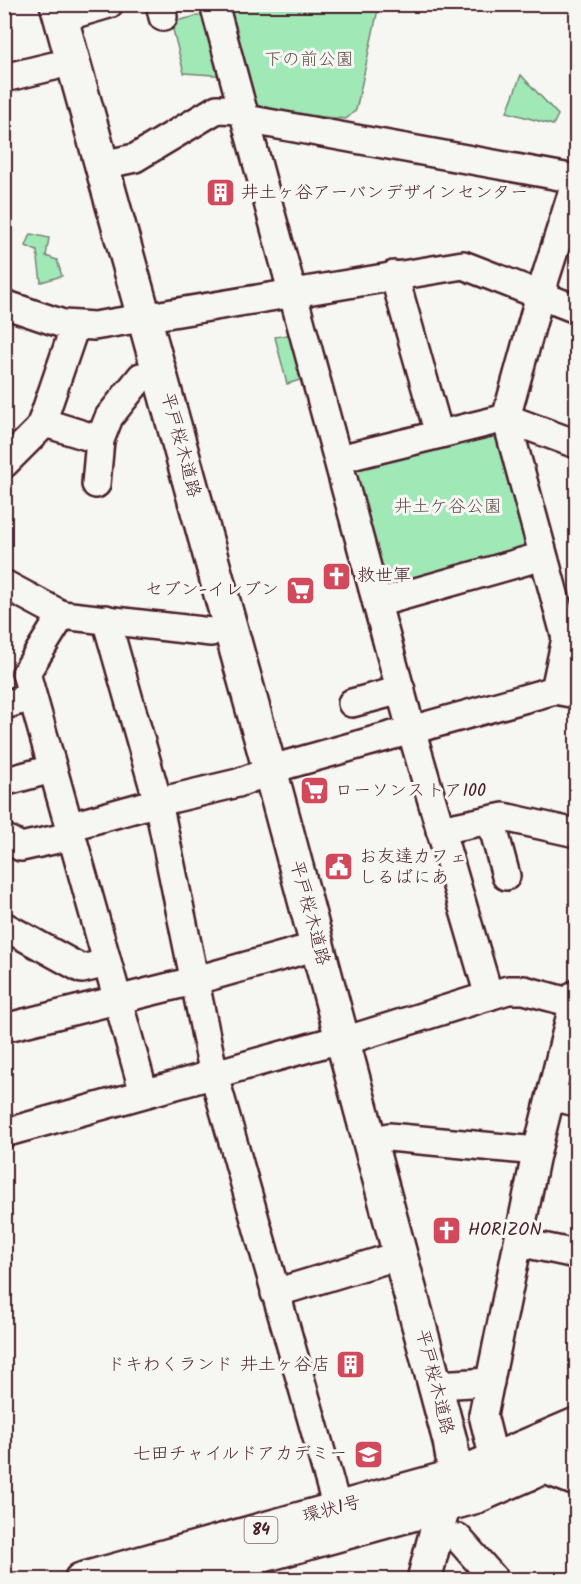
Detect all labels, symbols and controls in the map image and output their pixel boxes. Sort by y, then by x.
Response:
park label: 下の前公園 [264,46,354,75]
building icon: 井土ヶ谷アーバンデザインセンター [204,177,236,209]
place label: 井土ヶ谷アーバンデザインセンター [241,179,528,208]
street label: 平戸桜木道路 [152,389,208,501]
park label: 井土ケ谷公園 [394,493,502,522]
church icon: 救世軍 [320,560,352,592]
place label: 救世軍 [357,562,411,591]
supermarket icon: セブン-イレブン [284,574,316,606]
place label: セブン-イレブン [145,576,279,605]
supermarket icon: ローソンストア100 [298,775,330,807]
place label: ローソンストア100 [335,777,486,806]
place label: お友達カフェ しるばにあ [359,843,467,893]
public building icon: お友達カフェ しるばにあ [322,851,354,883]
street label: 平戸桜木道路 [281,857,337,969]
church icon: HORIZON [431,1214,463,1246]
place label: HORIZON [468,1216,542,1245]
street label: 平戸桜木道路 [407,1326,461,1438]
building icon: ドキわくランド 井土ヶ谷店 [335,1349,367,1381]
place label: ドキわくランド 井土ヶ谷店 [107,1351,330,1380]
school or university icon: 七田チャイルドアカデミー [352,1438,384,1470]
place label: 七田チャイルドアカデミー [133,1440,347,1469]
street label: 環状1号 [299,1488,365,1532]
road number: 84 [244,1517,278,1543]

